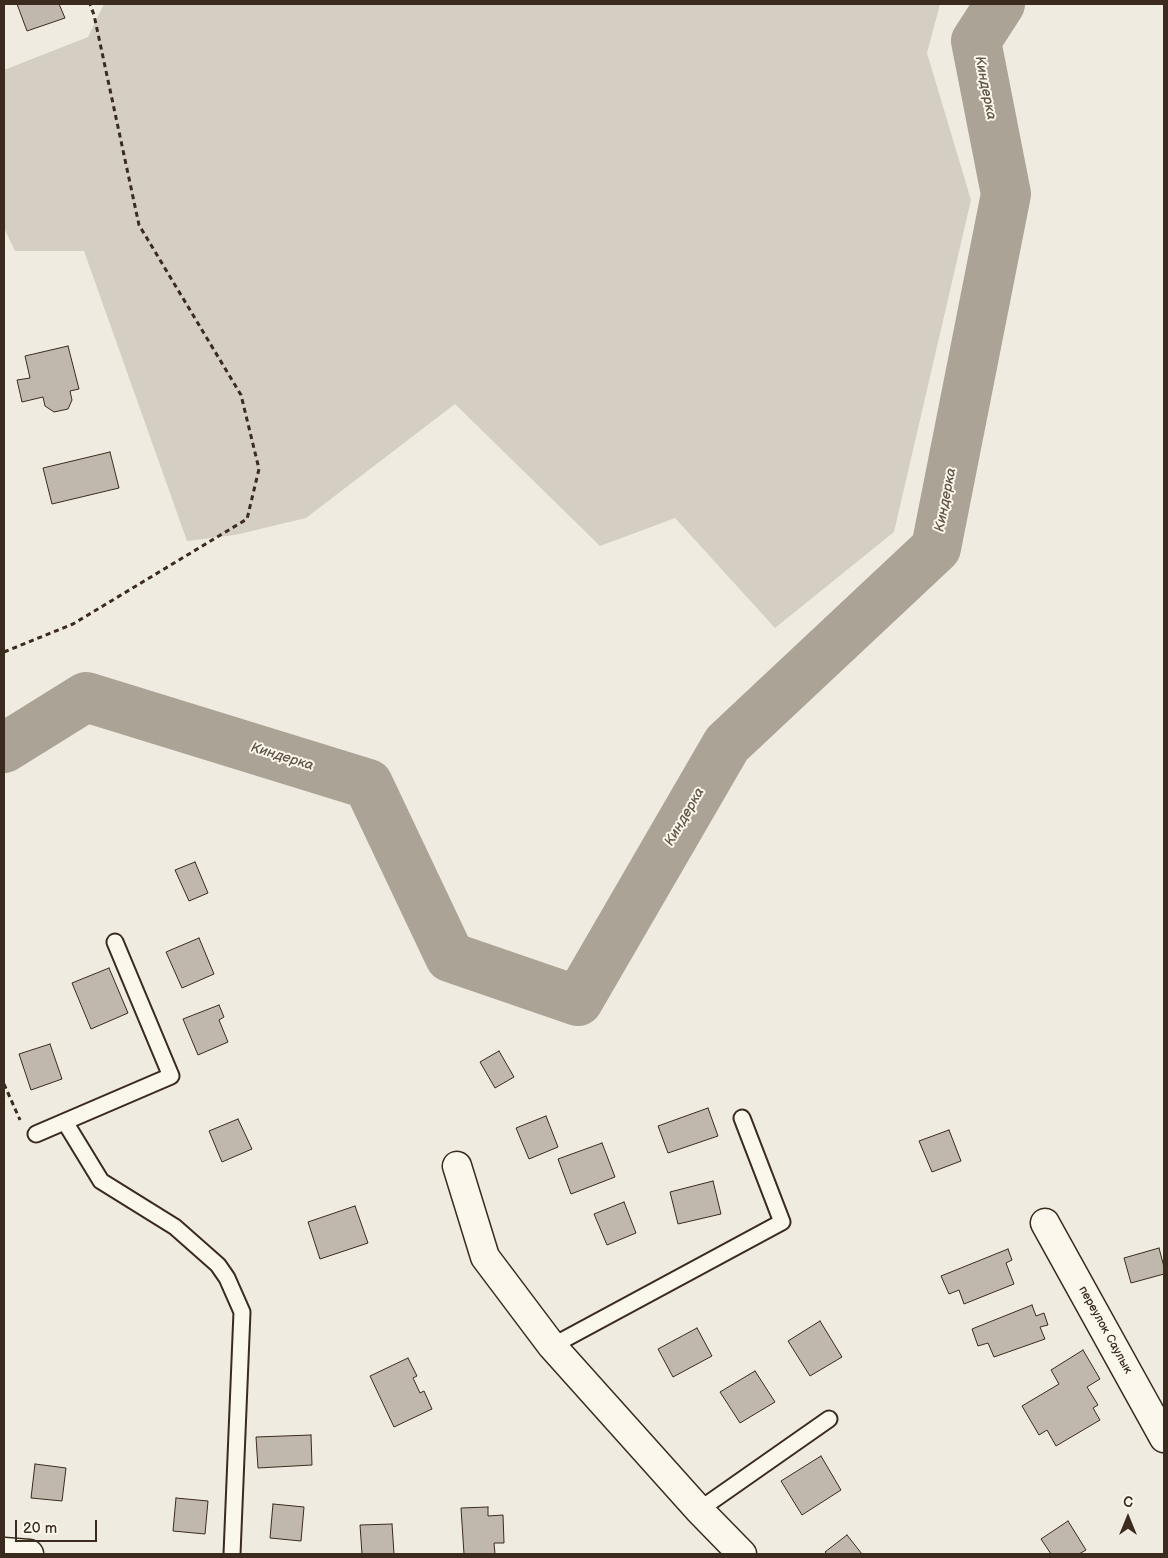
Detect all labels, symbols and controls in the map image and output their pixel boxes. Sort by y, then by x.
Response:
water label: Киндерка [971,55,999,121]
water label: Киндерка [932,467,960,533]
water label: Киндерка [249,740,315,774]
water label: Киндерка [662,785,708,849]
street label: переулок Саулык [1075,1284,1135,1376]
north arrow [1103,1493,1153,1543]
text: С [1123,1494,1133,1511]
scale bar [18,1510,100,1542]
text: 20 m [23,1519,57,1538]

